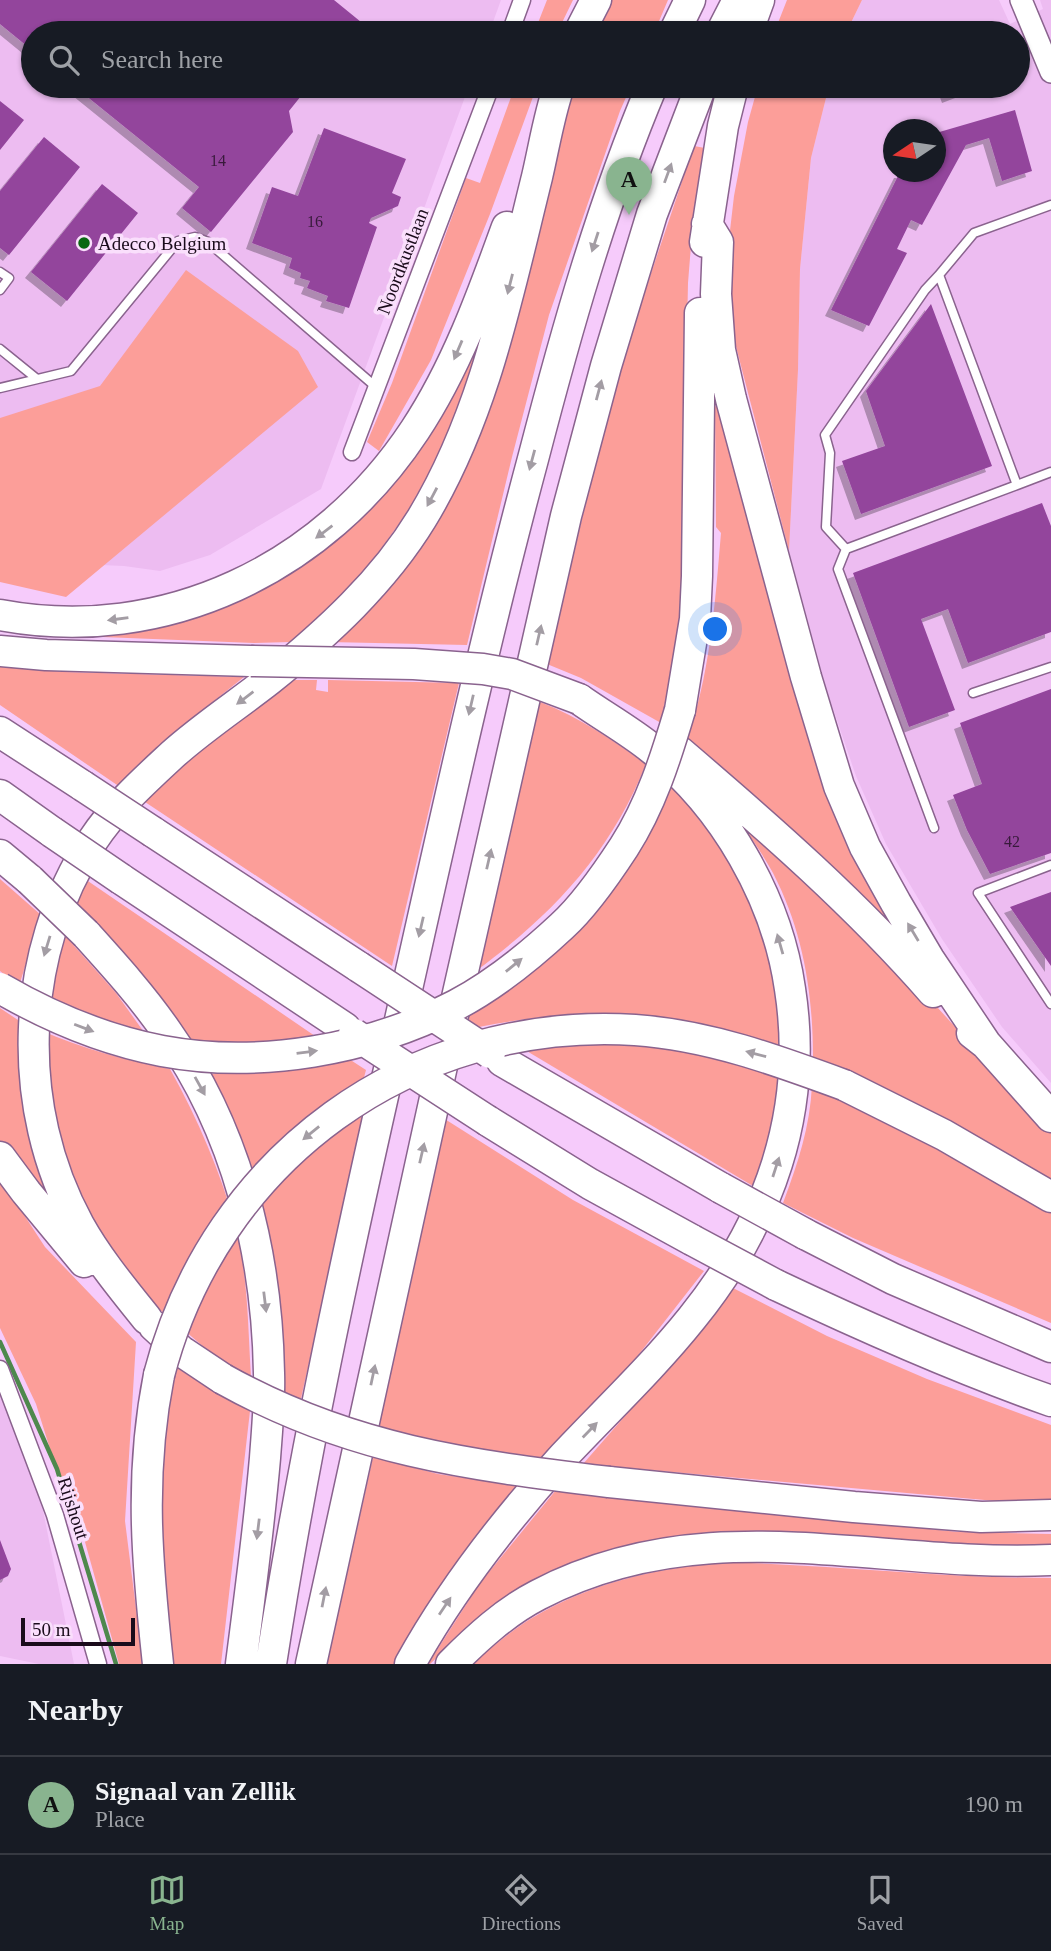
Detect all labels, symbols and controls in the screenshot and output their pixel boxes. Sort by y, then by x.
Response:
search box [21,21,1030,98]
icon: search [45,41,83,79]
text: Search here [101,45,223,74]
north arrow [883,119,946,182]
house number: 14 [210,152,226,169]
pin: A [606,157,652,215]
one-way arrow [662,163,673,184]
street label: Noordkustlaan [373,205,432,317]
house number: 16 [307,213,323,230]
one-way arrow [589,231,599,252]
place label: Adecco Belgium [98,233,226,254]
marker: Adecco Belgium [76,235,92,251]
one-way arrow [504,274,515,296]
one-way arrow [452,340,463,361]
one-way arrow [594,379,605,401]
one-way arrow [526,450,537,472]
one-way arrow [427,488,439,508]
one-way arrow [315,524,333,538]
your location [698,612,732,646]
one-way arrow [107,614,129,625]
one-way arrow [534,624,545,646]
one-way arrow [236,690,254,704]
one-way arrow [466,694,477,716]
house number: 42 [1004,833,1020,850]
one-way arrow [483,848,494,870]
one-way arrow [415,916,426,938]
one-way arrow [907,923,919,942]
one-way arrow [774,932,785,954]
one-way arrow [42,936,52,957]
one-way arrow [506,958,523,973]
one-way arrow [73,1022,94,1033]
one-way arrow [296,1046,318,1057]
one-way arrow [745,1048,767,1059]
one-way arrow [194,1076,206,1096]
one-way arrow [302,1125,319,1140]
one-way arrow [417,1142,428,1164]
one-way arrow [771,1156,782,1177]
one-way arrow [259,1291,270,1313]
one-way arrow [368,1364,379,1386]
one-way arrow [581,1422,597,1439]
street label: Rijshout [54,1474,94,1543]
one-way arrow [252,1518,263,1540]
one-way arrow [319,1586,330,1608]
one-way arrow [438,1596,451,1615]
scale bar [21,1615,135,1647]
text: 50 m [32,1619,71,1640]
text: Nearby [28,1693,123,1726]
text: Signaal van Zellik [95,1777,296,1806]
text: A [43,1792,59,1817]
text: 190 m [965,1792,1023,1817]
text: Place [95,1807,145,1832]
tab: Map [148,1871,186,1935]
tab: Directions [482,1871,561,1935]
tab: Saved [857,1871,903,1935]

